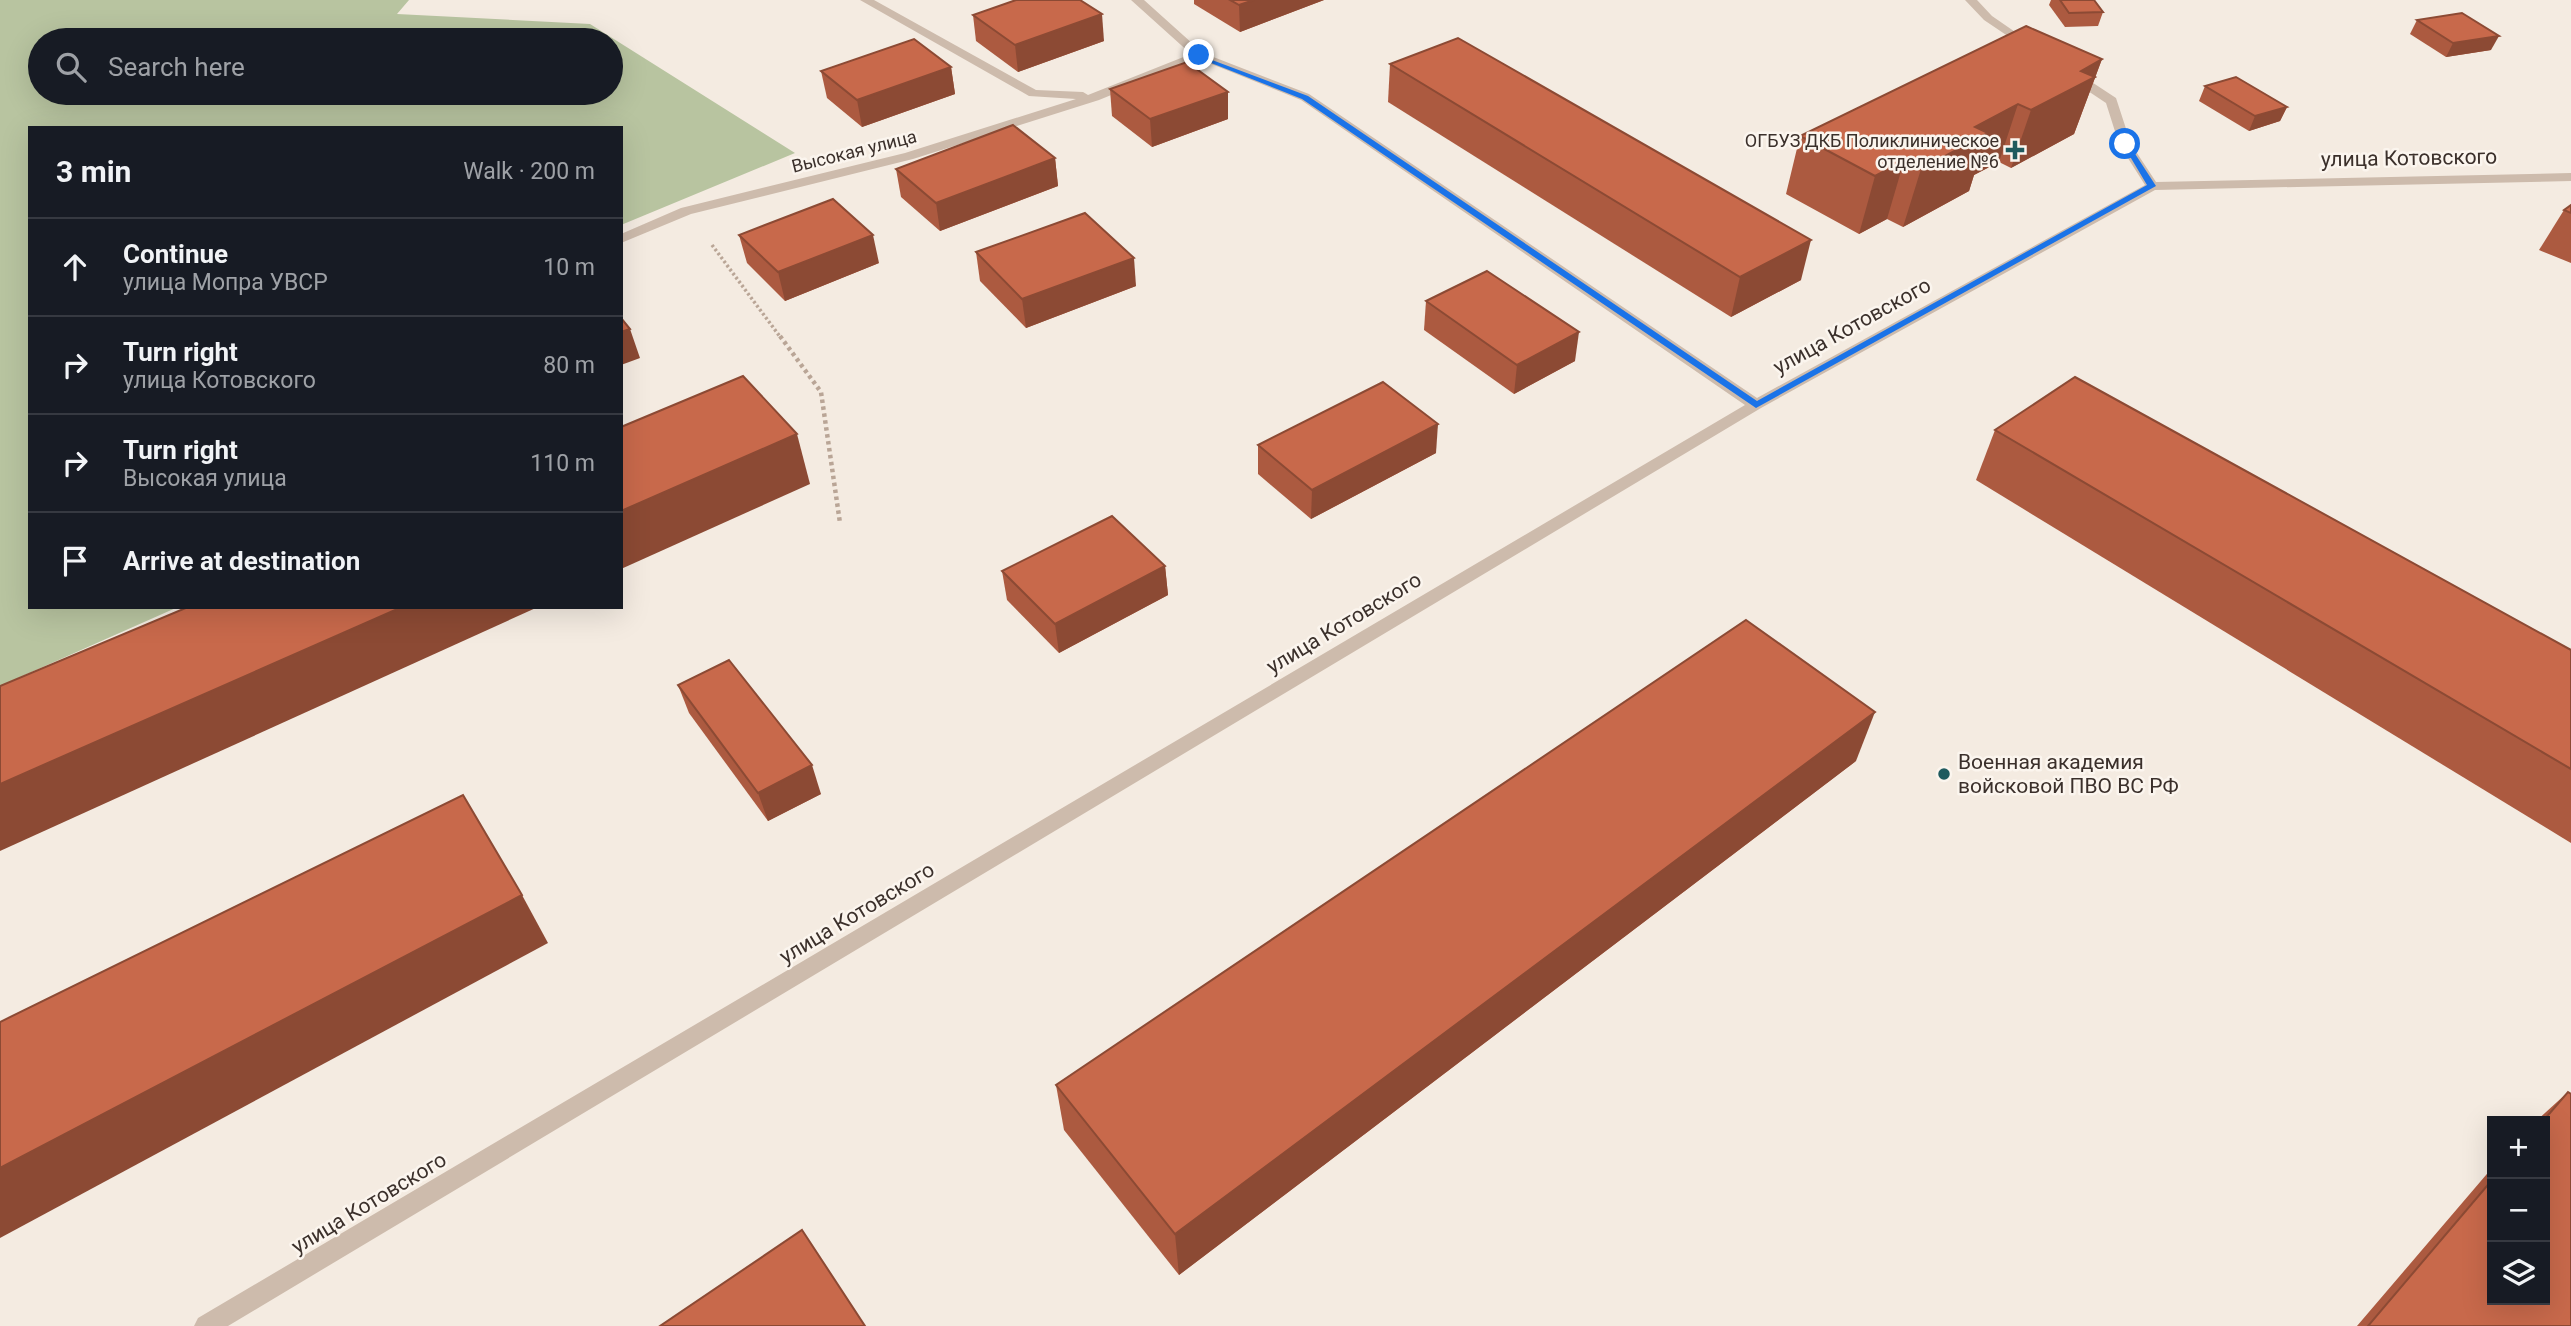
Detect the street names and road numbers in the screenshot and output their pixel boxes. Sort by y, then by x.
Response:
street label: Высокая улица [789,125,919,177]
street label: улица Котовского [2321,144,2497,172]
street label: улица Котовского [1769,273,1935,379]
street label: улица Котовского [1262,567,1426,679]
street label: улица Котовского [775,857,939,969]
street label: улица Котовского [287,1147,451,1259]

